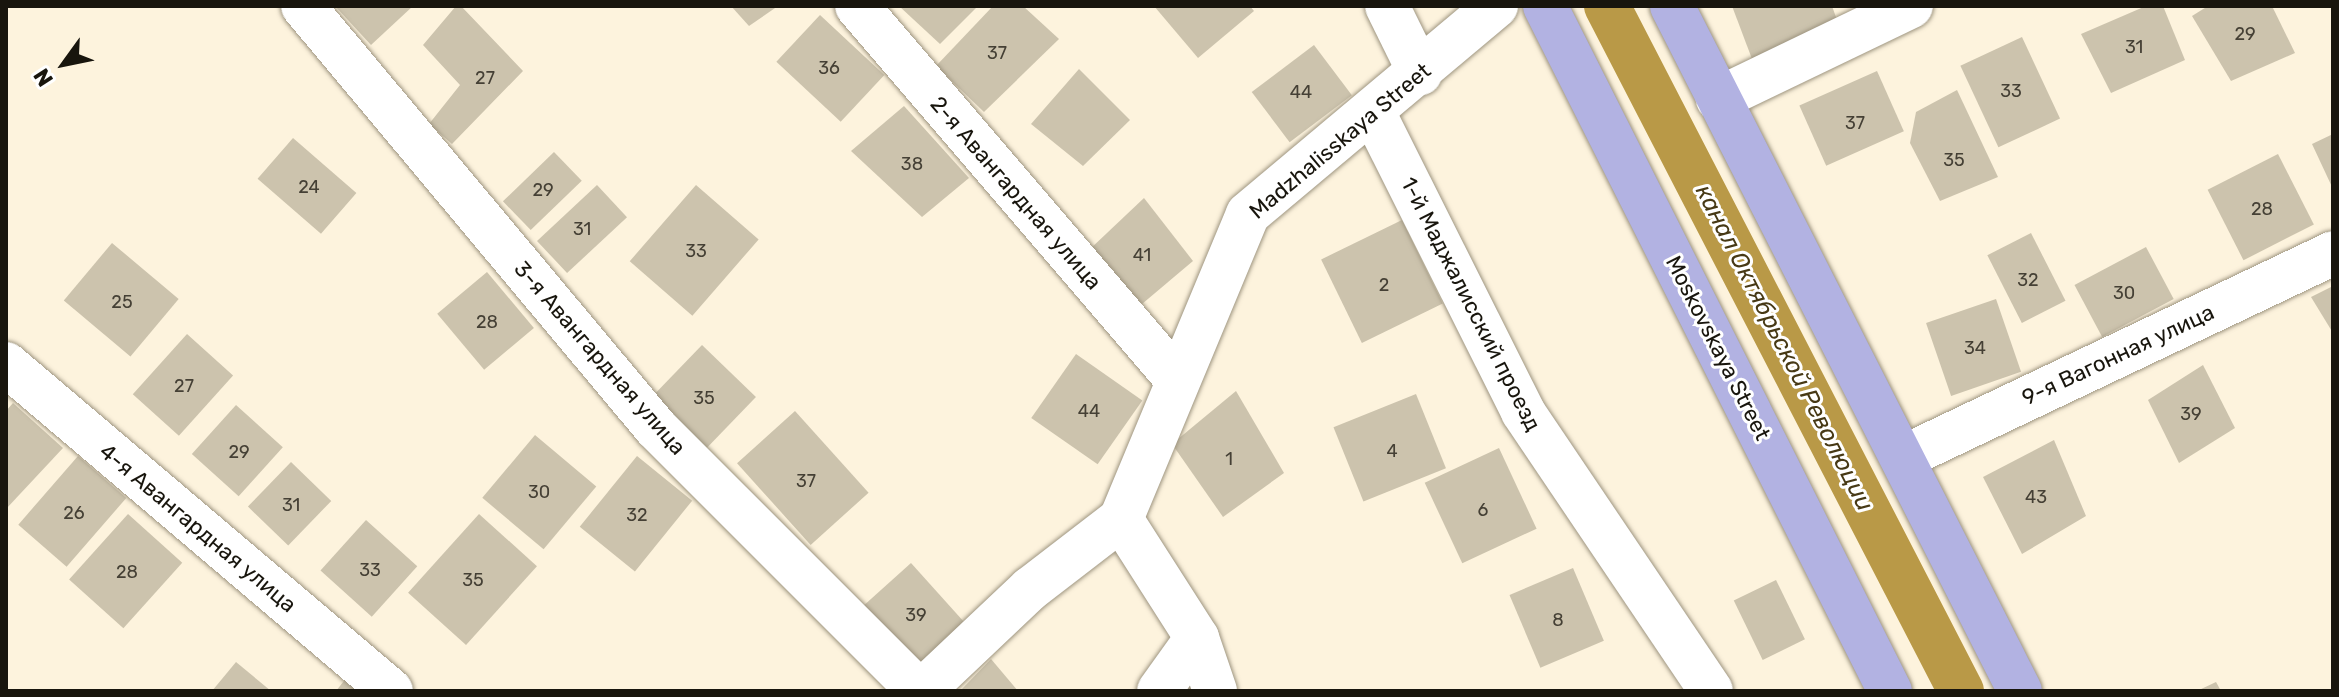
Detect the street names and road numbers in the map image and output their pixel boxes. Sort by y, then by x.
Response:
street label: Madzhalisskaya Street [1244,57,1436,225]
street label: 2-я Авангардная улица [925,91,1107,295]
street label: 1-й Маджалисский проезд [1395,173,1547,435]
street label: Moskovskaya Street [1660,251,1776,445]
street label: 3-я Авангардная улица [509,256,691,460]
street label: 9-я Вагонная улица [2018,299,2218,411]
street label: 4-я Авангардная улица [94,438,302,618]

